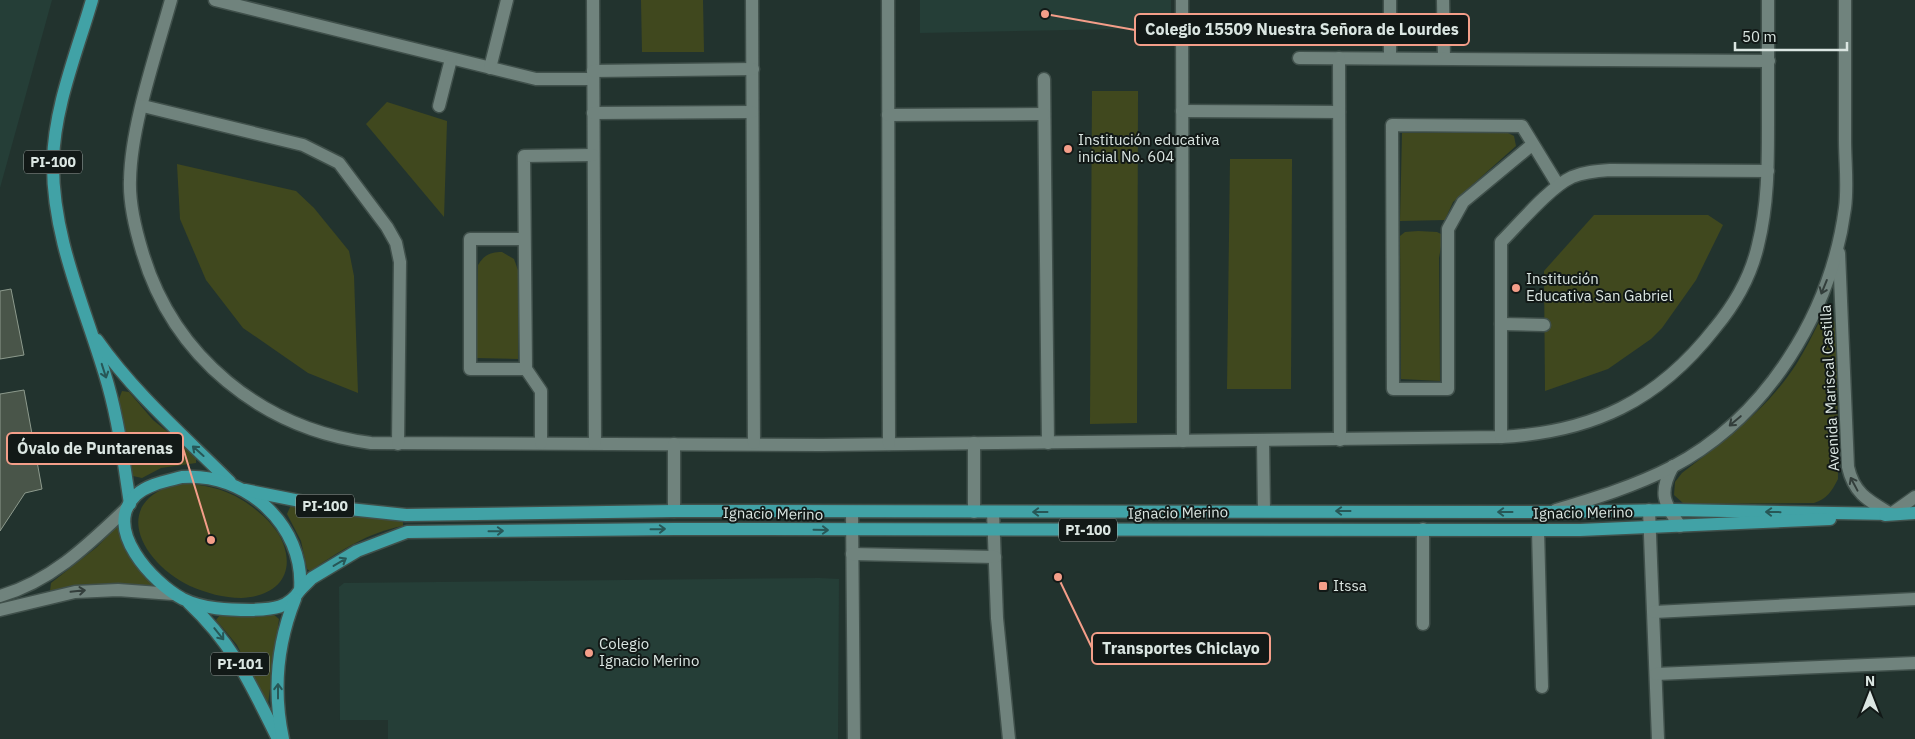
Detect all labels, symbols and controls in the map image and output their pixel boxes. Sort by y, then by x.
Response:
callout: Colegio 15509 Nuestra Señora de Lourdes [1135,14,1469,45]
text: Colegio 15509 Nuestra Señora de Lourdes [1145,19,1459,39]
scale bar [1735,20,1848,52]
text: 50 m [1742,27,1777,46]
place label: Institución educativa inicial No. 604 [1078,130,1220,166]
marker: Institución educativa inicial No. 604 [1062,143,1074,155]
road number: PI-100 [24,150,82,173]
place label: Institución Educativa San Gabriel [1526,269,1673,305]
one-way arrow [1818,279,1828,294]
marker: Institución Educativa San Gabriel [1510,282,1522,294]
street label: Avenida Mariscal Castilla [1816,304,1843,472]
one-way arrow [99,363,109,379]
one-way arrow [1728,415,1741,427]
callout: Óvalo de Puntarenas [7,433,183,464]
text: Óvalo de Puntarenas [17,437,173,458]
one-way arrow [192,445,205,457]
one-way arrow [1849,477,1859,491]
road number: PI-100 [296,494,354,518]
street label: Ignacio Merino [1128,502,1228,523]
street label: Ignacio Merino [1533,502,1633,523]
street label: Ignacio Merino [723,503,823,524]
one-way arrow [1335,506,1351,516]
one-way arrow [1032,507,1048,517]
one-way arrow [1497,507,1514,517]
one-way arrow [1765,507,1781,516]
road number: PI-100 [1059,518,1117,542]
one-way arrow [650,524,666,534]
one-way arrow [812,525,829,535]
one-way arrow [488,526,504,536]
one-way arrow [333,556,347,566]
place label: Itssa [1333,576,1367,595]
marker: Itssa [1317,580,1329,592]
one-way arrow [69,587,85,596]
one-way arrow [214,628,225,641]
callout: Transportes Chiclayo [1092,633,1270,664]
place label: Colegio Ignacio Merino [599,634,699,670]
text: Transportes Chiclayo [1102,638,1260,658]
marker: Colegio Ignacio Merino [583,647,595,659]
road number: PI-101 [211,652,269,676]
north arrow [1845,669,1895,719]
text: N [1865,672,1875,690]
one-way arrow [273,683,283,699]

